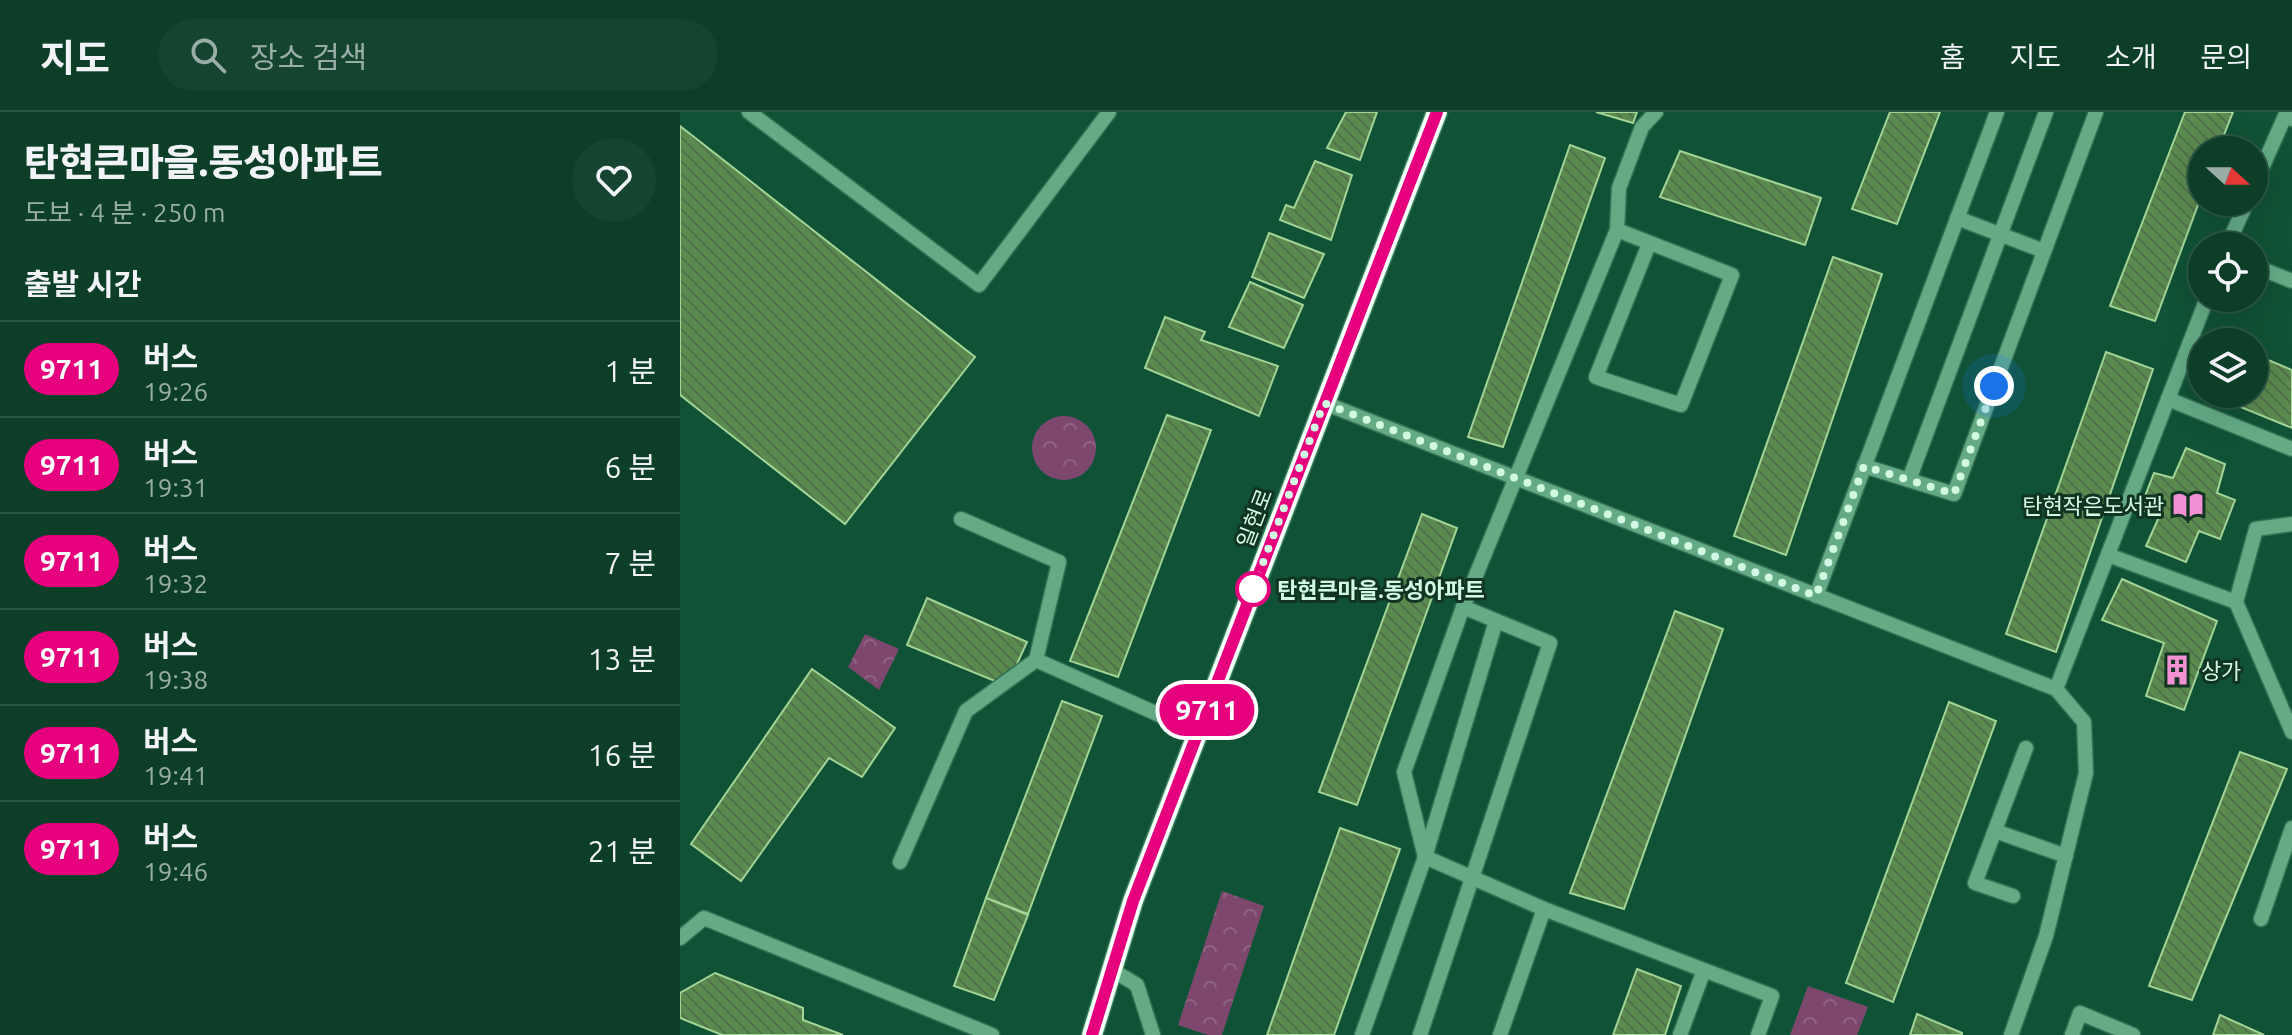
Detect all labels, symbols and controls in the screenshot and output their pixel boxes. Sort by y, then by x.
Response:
search box [158,19,718,91]
icon: search [186,33,230,77]
text: 지도 [40,37,110,79]
text: 장소 검색 [250,40,367,74]
text: 홈 [1940,41,1965,72]
text: 지도 [2009,41,2061,72]
text: 소개 [2105,41,2156,72]
text: 문의 [2200,41,2252,72]
north arrow [2188,136,2268,216]
map controls [2188,136,2268,408]
button: heart [572,138,656,222]
text: 탄현큰마을.동성아파트 [24,141,383,183]
text: 도보 · 4 분 · 250 m [24,198,225,227]
button: locate [2188,232,2268,312]
text: 출발 시간 [24,267,142,301]
button: layers [2188,328,2268,408]
text: 버스 [143,340,198,374]
text: 9711 [40,353,103,384]
text: 1 분 [605,354,656,388]
your location [1974,366,2014,406]
text: 19:26 [143,377,208,406]
text: 버스 [143,436,198,470]
text: 9711 [40,449,103,480]
text: 6 분 [605,450,656,484]
text: 19:31 [143,473,208,502]
street label: 일현로 [1231,485,1277,551]
library icon: 탄현작은도서관 [2171,488,2205,522]
place label: 탄현작은도서관 [2022,493,2164,518]
text: 버스 [143,532,198,566]
text: 9711 [40,545,103,576]
text: 7 분 [605,546,656,580]
text: 19:32 [143,569,208,598]
marker: 탄현큰마을.동성아파트 [1236,572,1270,606]
place label: 탄현큰마을.동성아파트 [1277,577,1485,602]
text: 버스 [143,628,198,662]
text: 9711 [40,641,103,672]
text: 13 분 [588,642,656,676]
building icon: 상가 [2160,653,2194,687]
place label: 상가 [2201,658,2241,683]
text: 19:38 [143,665,208,694]
line badge: 9711 [1151,684,1263,736]
text: 9711 [1175,694,1239,725]
text: 버스 [143,724,198,758]
text: 9711 [40,737,103,768]
text: 16 분 [588,738,656,772]
text: 19:41 [143,761,208,790]
text: 버스 [143,820,198,854]
text: 9711 [40,833,103,864]
text: 21 분 [588,834,656,868]
text: 19:46 [143,857,208,886]

